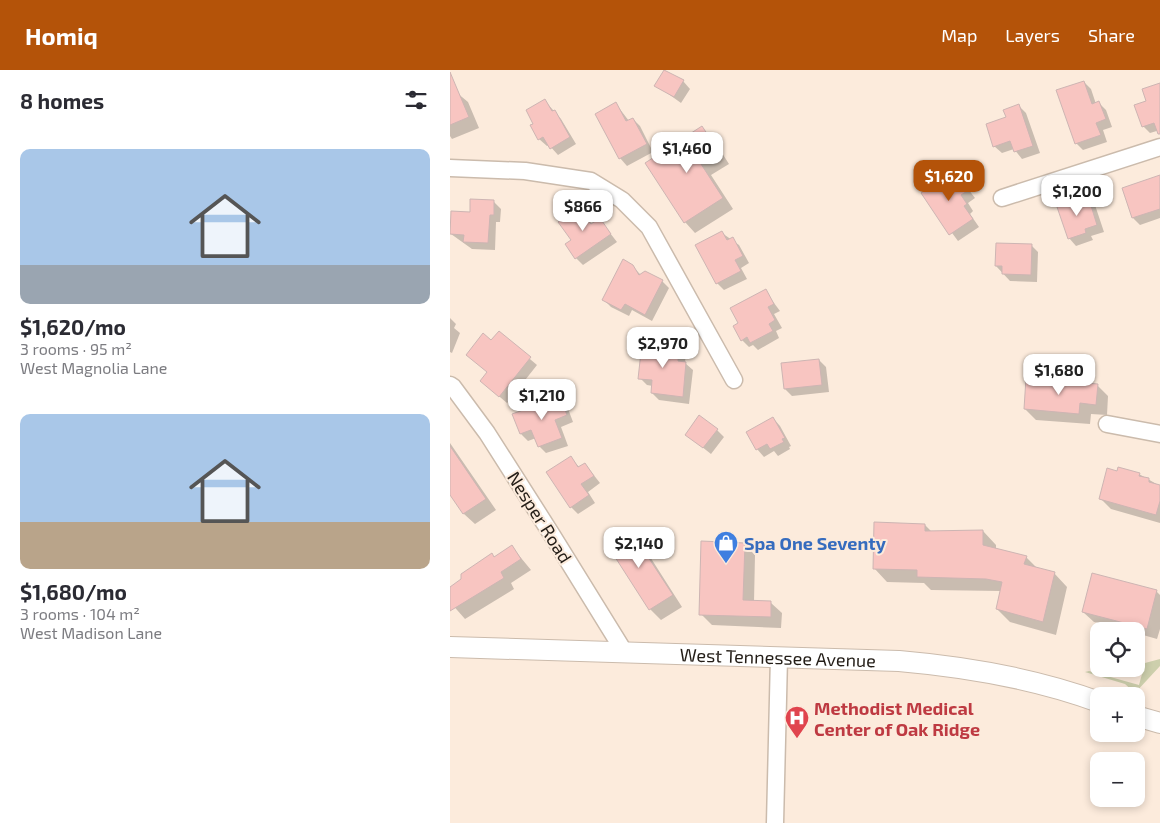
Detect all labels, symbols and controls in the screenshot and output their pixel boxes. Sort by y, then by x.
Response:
text: Homiq [25,21,98,50]
text: Map [941,24,977,46]
text: Layers [1005,24,1060,46]
text: Share [1088,24,1135,46]
icon: filters [402,86,430,114]
text: 8 homes [20,88,104,113]
pin: $1,460 [646,132,728,174]
text: $1,460 [662,138,712,157]
pin: $1,620 [908,160,990,202]
text: $1,620 [925,166,973,185]
pin: $1,200 [1036,174,1118,217]
icon: home [180,181,270,271]
text: $1,200 [1052,181,1102,200]
pin: $866 [553,190,613,232]
text: $866 [564,196,602,215]
text: $1,620/mo [20,314,126,339]
pin: $2,970 [622,326,704,369]
text: $2,970 [638,333,688,352]
text: 3 rooms · 95 m² [20,339,132,358]
pin: $1,680 [1018,354,1100,396]
text: West Magnolia Lane [20,358,167,377]
text: $1,680 [1034,360,1084,379]
pin: $1,210 [501,378,583,421]
text: $1,210 [519,385,565,404]
icon: home [180,446,270,536]
street label: Nesper Road [503,467,577,567]
pin: $2,140 [598,526,680,569]
shop icon: Spa One Seventy [713,530,739,564]
place label: Spa One Seventy [744,532,887,554]
text: $2,140 [615,533,663,552]
text: $1,680/mo [20,579,127,604]
text: 3 rooms · 104 m² [20,604,140,623]
map controls [1090,622,1145,807]
button: locate [1090,622,1145,677]
text: West Madison Lane [20,623,162,642]
street label: West Tennessee Avenue [679,643,876,671]
button: + [1090,687,1145,742]
place label: Methodist Medical Center of Oak Ridge [814,697,980,740]
hospital icon: Methodist Medical Center of Oak Ridge [784,705,810,739]
button: − [1090,752,1145,807]

